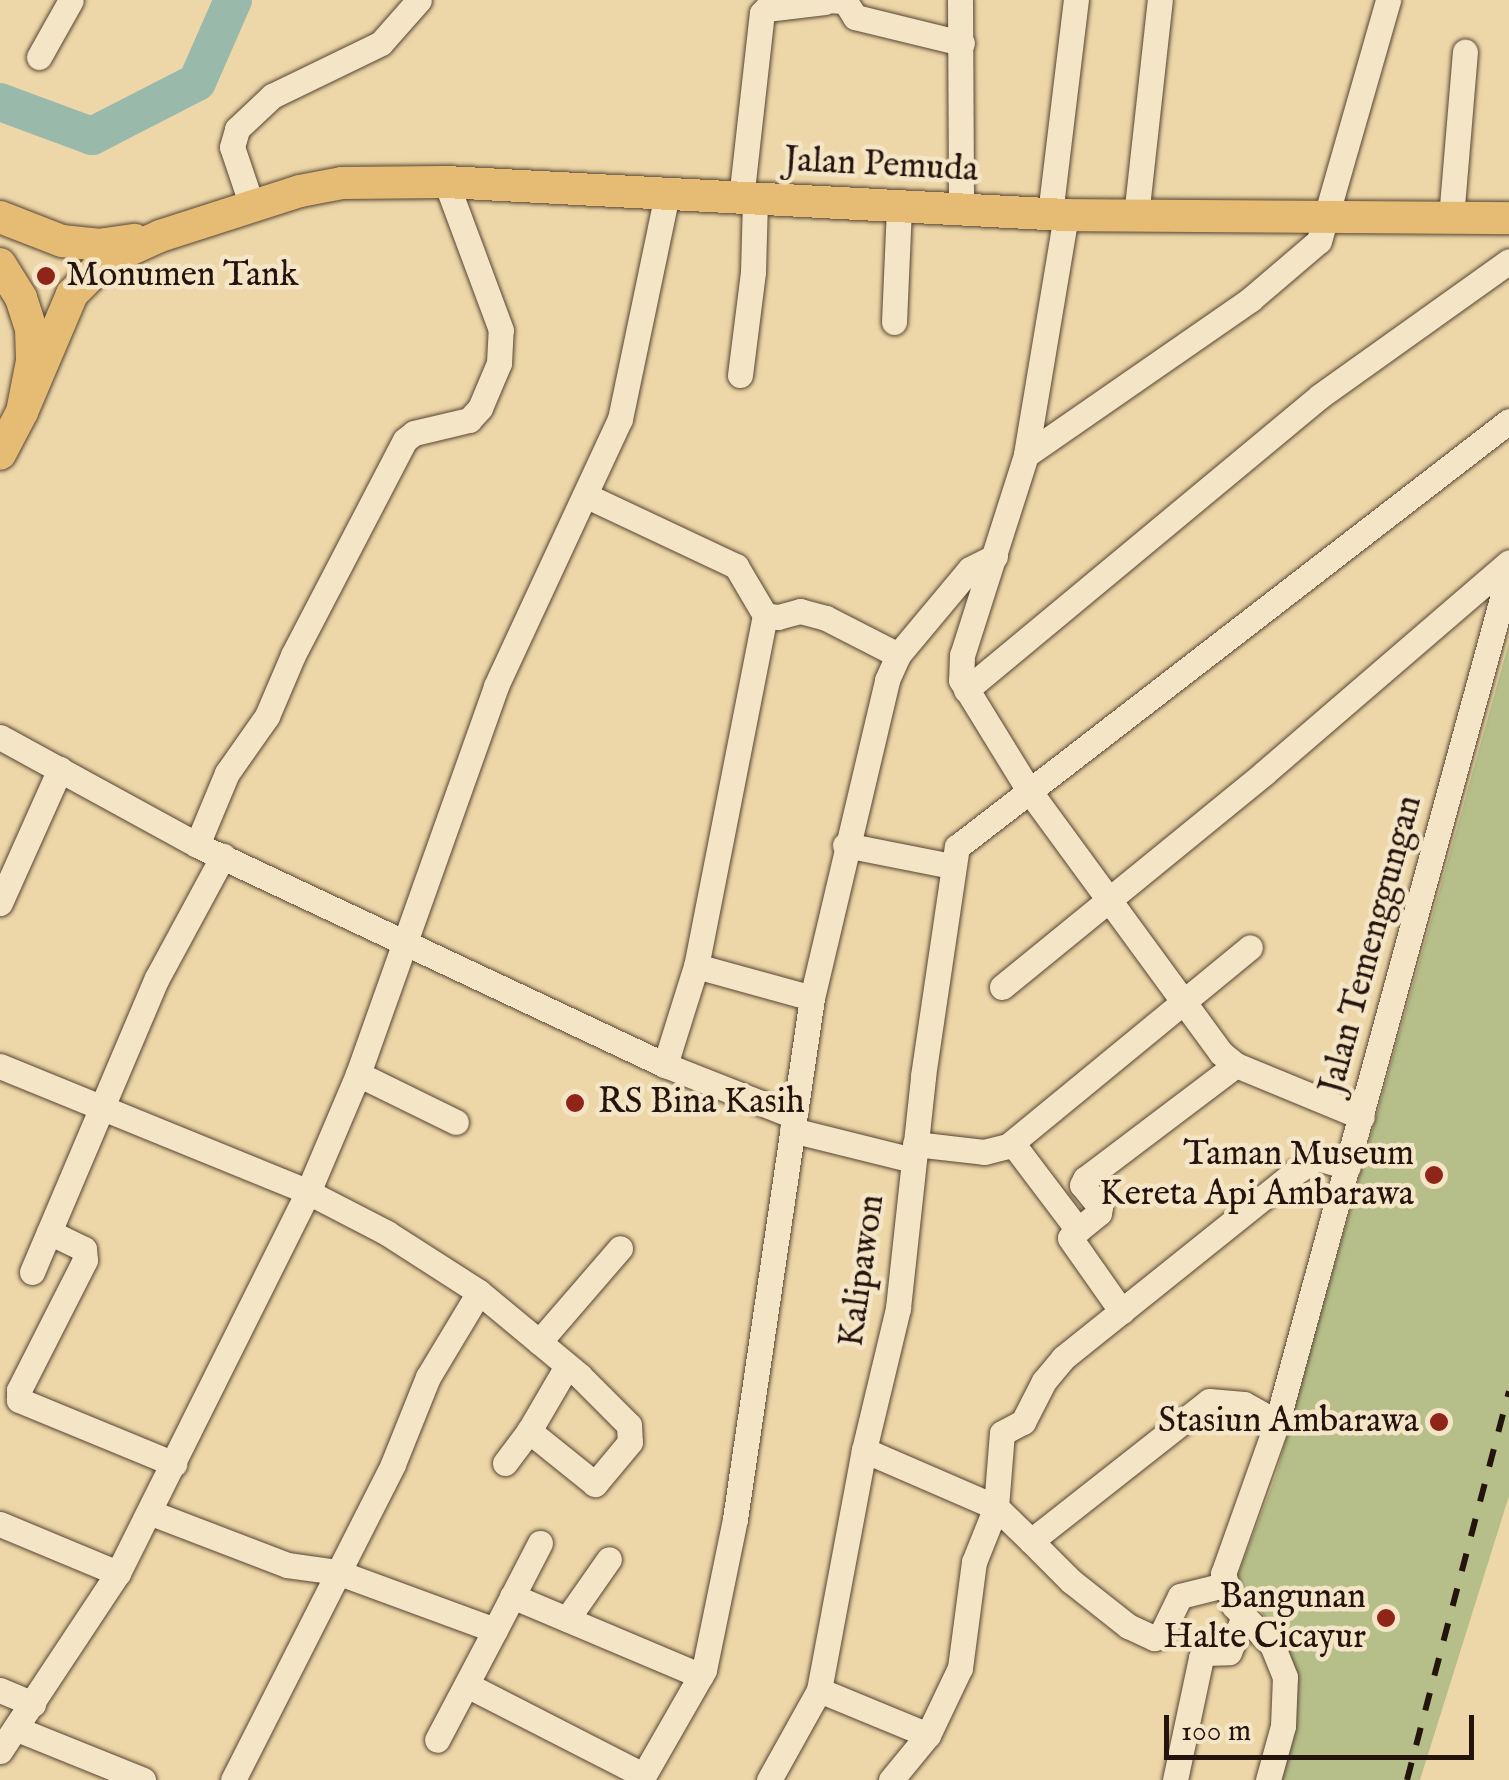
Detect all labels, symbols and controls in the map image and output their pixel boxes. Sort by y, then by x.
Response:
street label: Jalan Pemuda [783,140,979,192]
place label: Monumen Tank [66,255,298,297]
marker: Monumen Tank [35,265,57,287]
street label: Jalan Temenggungan [1312,791,1432,1099]
place label: RS Bina Kasih [598,1082,805,1124]
marker: RS Bina Kasih [562,1090,588,1116]
place label: Taman Museum Kereta Api Ambarawa [1099,1134,1414,1216]
marker: Taman Museum Kereta Api Ambarawa [1423,1164,1445,1186]
street label: Kalipawon [832,1192,894,1350]
place label: Stasiun Ambarawa [1158,1401,1419,1443]
marker: Stasiun Ambarawa [1428,1411,1450,1433]
place label: Bangunan Halte Cicayur [1163,1577,1366,1659]
marker: Bangunan Halte Cicayur [1375,1607,1397,1629]
scale bar [1169,1695,1479,1757]
text: 100 m [1181,1713,1251,1751]

